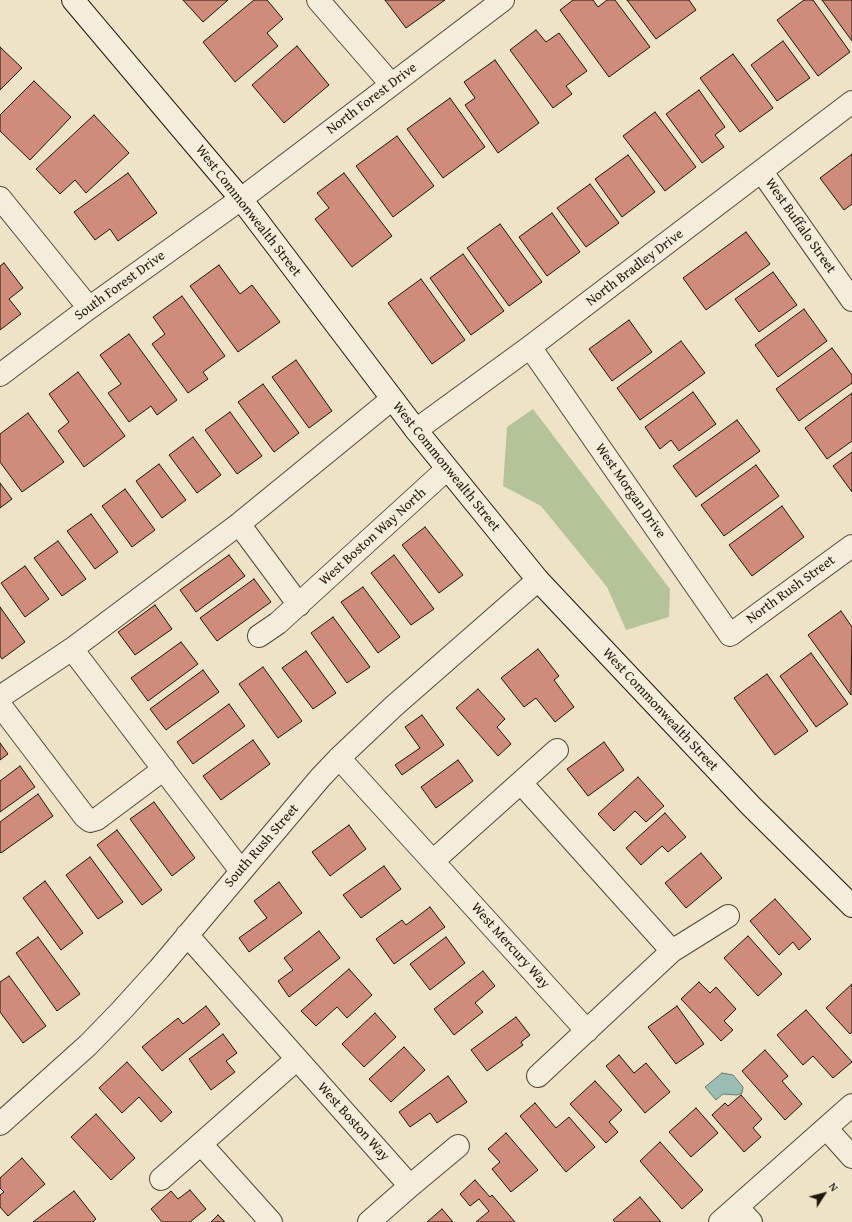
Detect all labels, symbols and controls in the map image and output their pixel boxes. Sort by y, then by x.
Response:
street label: North Forest Drive [324,60,420,138]
street label: West Commonwealth Street [191,142,305,280]
street label: West Buffalo Street [761,175,839,277]
street label: North Bradley Drive [583,226,687,310]
street label: South Forest Drive [71,247,169,325]
street label: West Commonwealth Street [388,399,504,535]
street label: West Morgan Drive [591,440,669,542]
street label: West Boston Way North [316,485,430,589]
street label: North Rush Street [743,552,839,628]
street label: West Commonwealth Street [599,645,721,775]
street label: South Rush Street [221,801,303,891]
street label: West Mercury Way [467,900,553,992]
street label: West Boston Way [313,1079,393,1165]
north arrow [804,1174,844,1214]
text: N [825,1179,842,1195]

